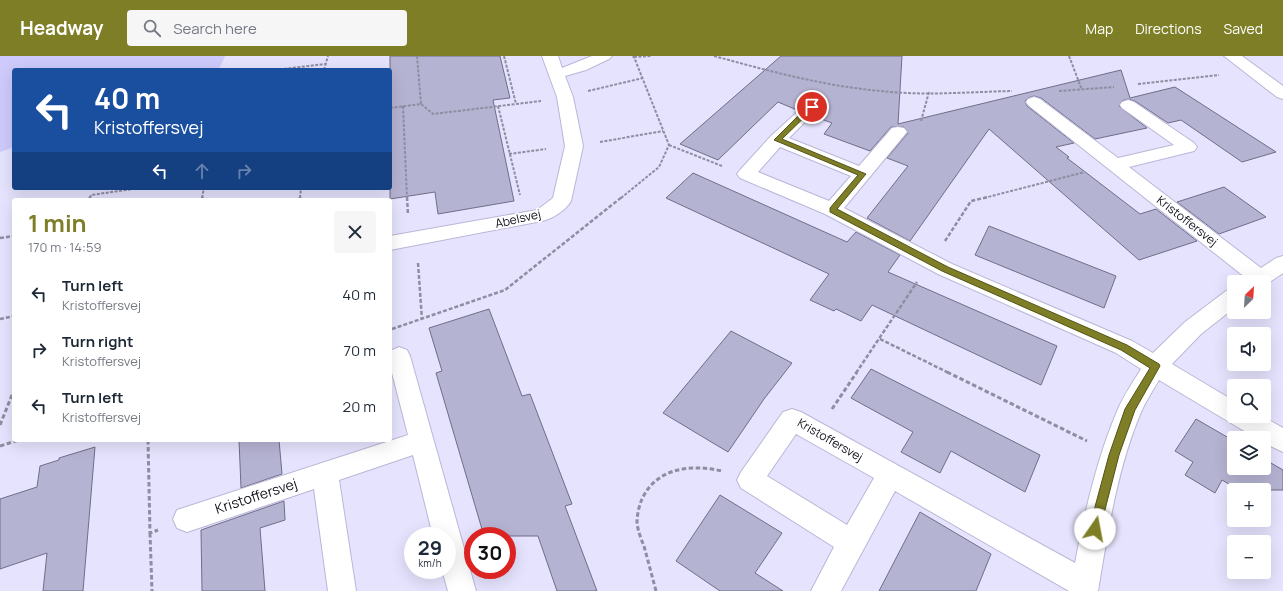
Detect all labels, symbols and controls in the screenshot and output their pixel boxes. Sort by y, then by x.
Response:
search box [127,10,407,46]
text: Headway [20,15,103,41]
icon: search [141,17,163,39]
text: Search here [173,18,257,39]
text: Map [1085,19,1113,38]
text: Directions [1135,19,1202,38]
text: Saved [1224,19,1263,38]
text: 40 m [94,79,160,117]
icon: left [28,84,80,136]
pin [795,90,829,124]
icon: arrive [801,96,823,118]
text: Kristoffersvej [94,115,203,139]
icon: left [149,160,171,182]
icon: ahead [191,160,213,182]
icon: right [233,160,255,182]
street label: Kristoffersvej [1153,191,1221,250]
street label: Abelsvej [493,205,542,232]
text: 1 min [28,206,87,239]
button: close [334,211,376,253]
text: 170 m · 14:59 [28,238,102,256]
text: Turn left [62,275,124,296]
north arrow [1227,275,1271,319]
map controls [1227,275,1271,579]
icon: left [28,283,50,305]
text: 40 m [342,284,376,305]
text: Kristoffersvej [62,296,141,314]
button: sound [1227,327,1271,371]
text: Turn right [62,331,133,352]
icon: right [28,339,50,361]
text: 70 m [344,340,376,361]
text: Kristoffersvej [62,352,141,370]
button: search [1227,379,1271,423]
text: Turn left [62,387,124,408]
icon: left [28,395,50,417]
text: 20 m [343,396,376,417]
text: Kristoffersvej [62,408,141,426]
street label: Kristoffersvej [794,414,866,465]
button: layers [1227,431,1271,475]
street label: Kristoffersvej [212,473,299,518]
button: + [1227,483,1271,527]
position arrow [1074,508,1116,550]
speed limit sign: 30 [464,527,516,579]
text: 29 [418,534,442,561]
button: − [1227,535,1271,579]
text: km/h [418,556,442,570]

